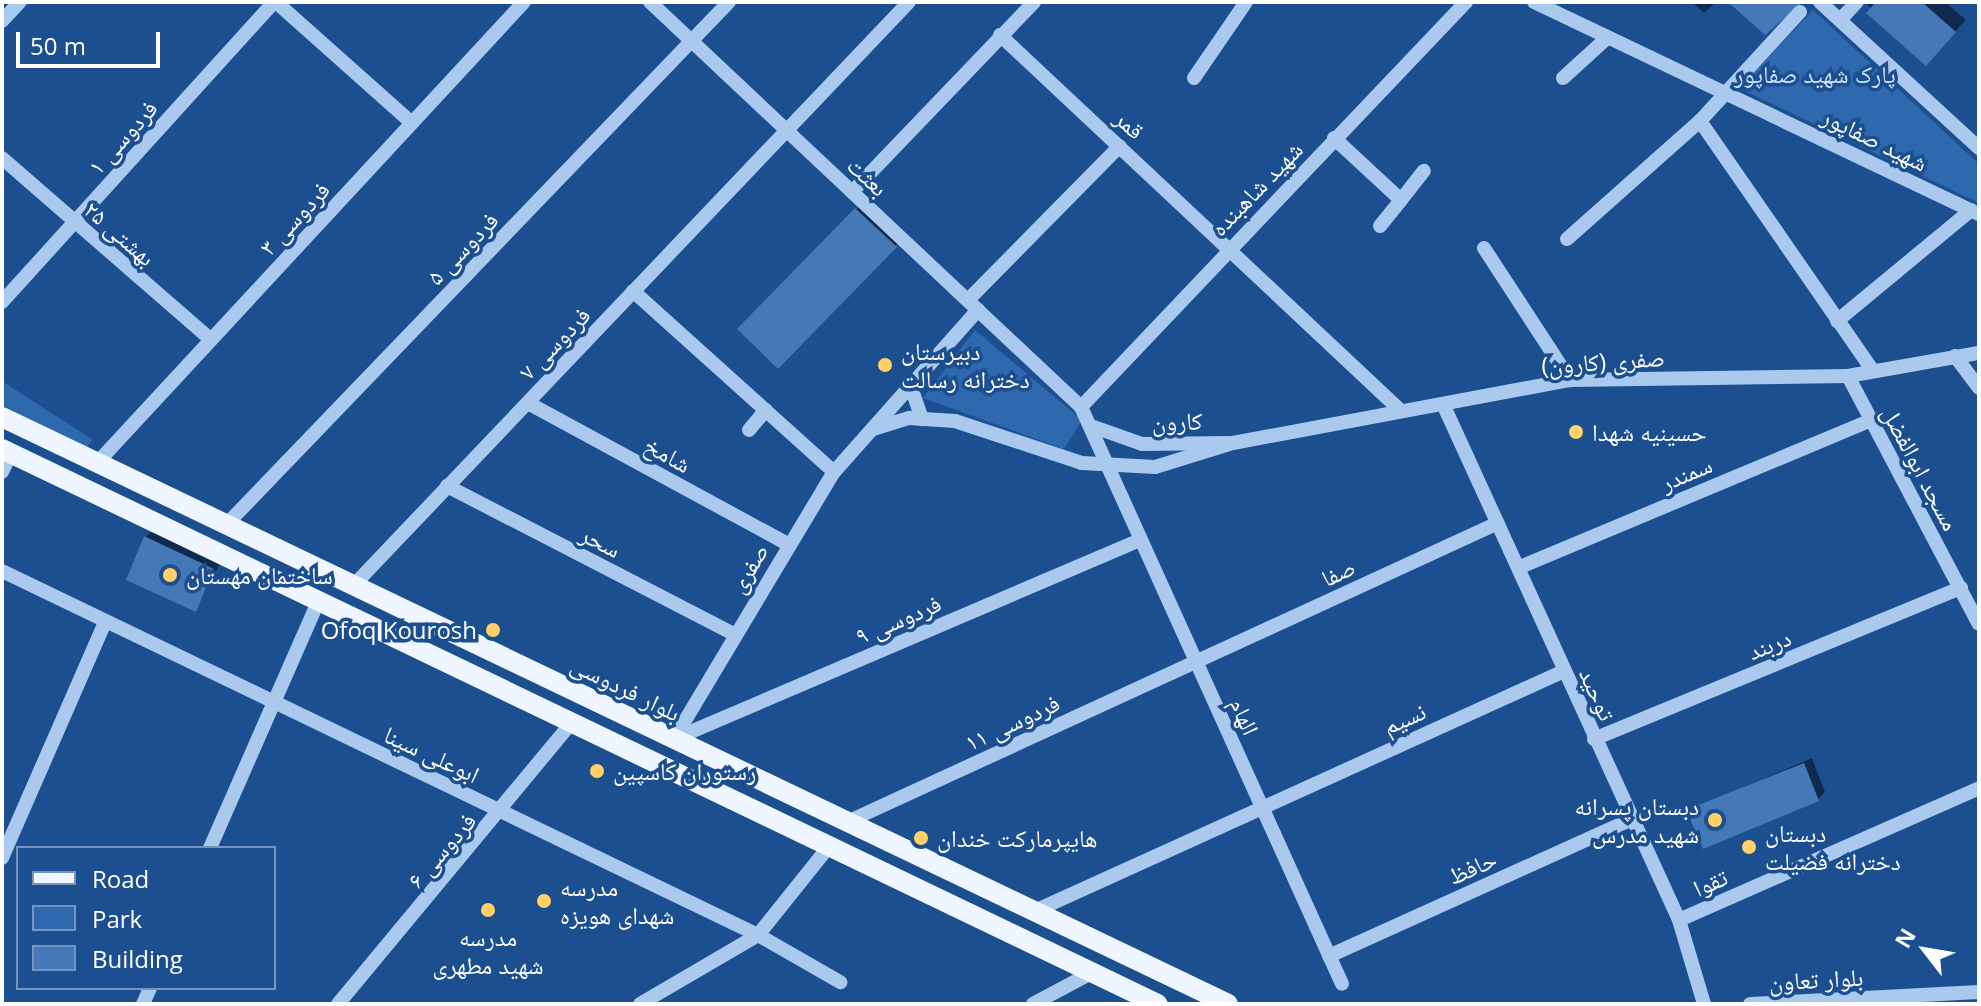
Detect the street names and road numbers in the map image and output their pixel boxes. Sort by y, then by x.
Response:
street label: فردوسی ۱ [81,94,163,180]
street label: شهید صفاپور [1817,101,1933,177]
street label: قمر [1109,103,1151,145]
street label: شهید شاهبنده [1204,135,1308,241]
street label: بعثت [842,150,894,202]
street label: فردوسی ۳ [253,175,335,261]
street label: بهشتی ۲۵ [79,194,161,272]
street label: فردوسی ۵ [420,206,504,290]
street label: فردوسی ۷ [512,301,596,385]
street label: صفری (کارون) [1540,342,1666,380]
street label: مسجد ابوالفضل [1876,401,1966,535]
street label: کارون [1151,406,1203,436]
street label: شامخ [640,430,696,478]
street label: سمندر [1656,449,1716,497]
street label: سحر [576,519,626,563]
street label: صفری [722,538,774,598]
street label: صفا [1316,552,1360,592]
street label: فردوسی ۹ [851,588,945,650]
street label: دربند [1743,622,1795,666]
street label: بلوار فردوسی [567,649,685,727]
street label: توحید [1574,663,1622,725]
street label: فردوسی ۱۱ [960,688,1064,756]
street label: الهام [1224,693,1266,739]
street label: نسیم [1378,696,1430,740]
street label: ابوعلی سینا [380,719,484,789]
street label: فردوسی ۶ [401,807,481,893]
street label: حافظ [1443,844,1501,890]
street label: تقوا [1688,862,1732,902]
street label: بلوار تعاون [1768,962,1864,996]

